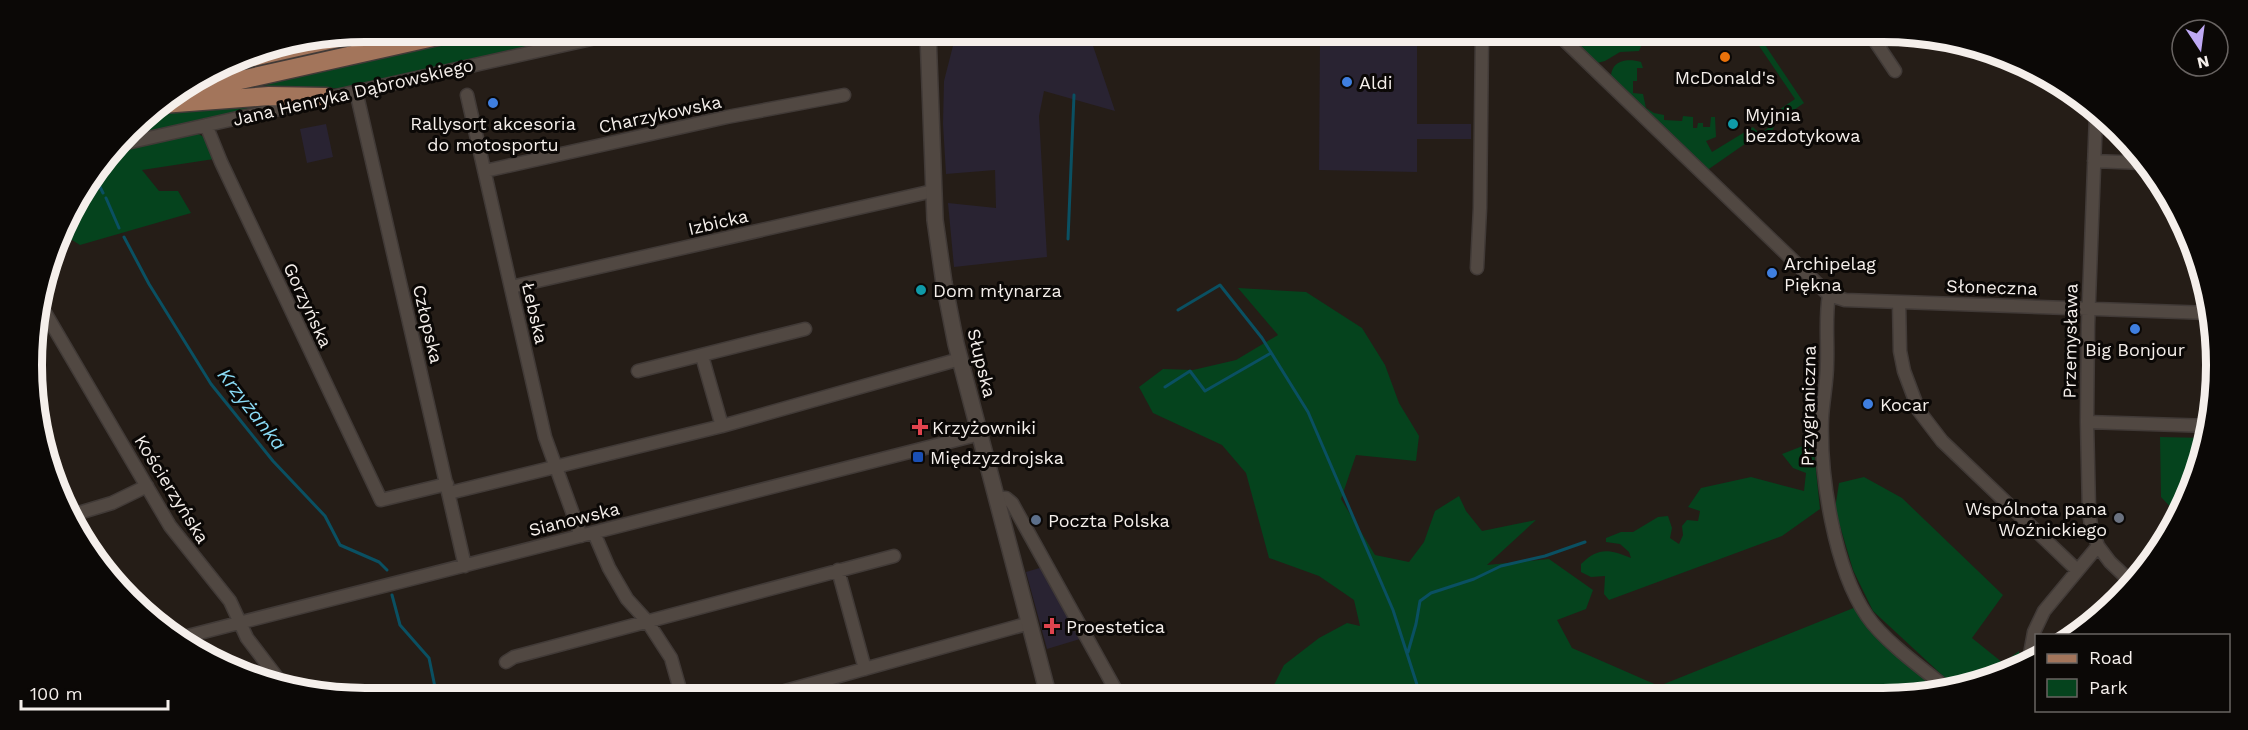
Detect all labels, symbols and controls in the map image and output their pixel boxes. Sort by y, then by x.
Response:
north arrow [2170,18,2230,78]
marker: McDonald's [1718,50,1732,64]
text: N [2195,52,2211,73]
street label: Jana Henryka Dąbrowskiego [231,54,475,130]
place label: McDonald's [1675,67,1775,88]
place label: Aldi [1359,72,1392,93]
marker: Aldi [1340,75,1354,89]
street label: Charzykowska [597,91,723,137]
marker: Rallysort akcesoria do motosportu [486,96,500,110]
place label: Myjnia bezdotykowa [1745,104,1860,146]
place label: Rallysort akcesoria do motosportu [410,113,576,155]
marker: Myjnia bezdotykowa [1726,117,1740,131]
street label: Izbicka [686,205,750,239]
place label: Archipelag Piękna [1784,253,1876,295]
street label: Gorzyńska [279,259,337,351]
marker: Archipelag Piękna [1765,266,1779,280]
street label: Słoneczna [1946,275,2038,299]
street label: Łebska [518,280,552,346]
place label: Dom młynarza [933,280,1062,301]
street label: Człopska [409,283,447,365]
marker: Dom młynarza [914,283,928,297]
street label: Przemysława [2058,283,2082,399]
marker: Big Bonjour [2128,322,2142,336]
street label: Słupska [963,326,1001,400]
place label: Big Bonjour [2085,339,2185,360]
street label: Przygraniczna [1796,345,1820,467]
water label: Krzyżanka [212,363,292,455]
place label: Kocar [1880,394,1929,415]
marker: Kocar [1861,397,1875,411]
place label: Krzyżowniki [932,417,1036,438]
marker: Krzyżowniki [913,420,927,434]
street label: Kościerzyńska [130,431,214,547]
place label: Międzyzdrojska [930,447,1064,468]
marker: Międzyzdrojska [911,450,925,464]
street label: Sianowska [527,498,621,540]
place label: Wspólnota pana Woźnickiego [1965,498,2107,540]
place label: Poczta Polska [1048,510,1170,531]
marker: Wspólnota pana Woźnickiego [2112,511,2126,525]
marker: Poczta Polska [1029,513,1043,527]
place label: Proestetica [1066,616,1165,637]
marker: Proestetica [1043,617,1061,635]
legend [2035,634,2230,712]
text: Road [2089,647,2133,668]
scale bar [21,673,168,711]
text: Park [2089,677,2128,698]
text: 100 m [30,683,83,704]

